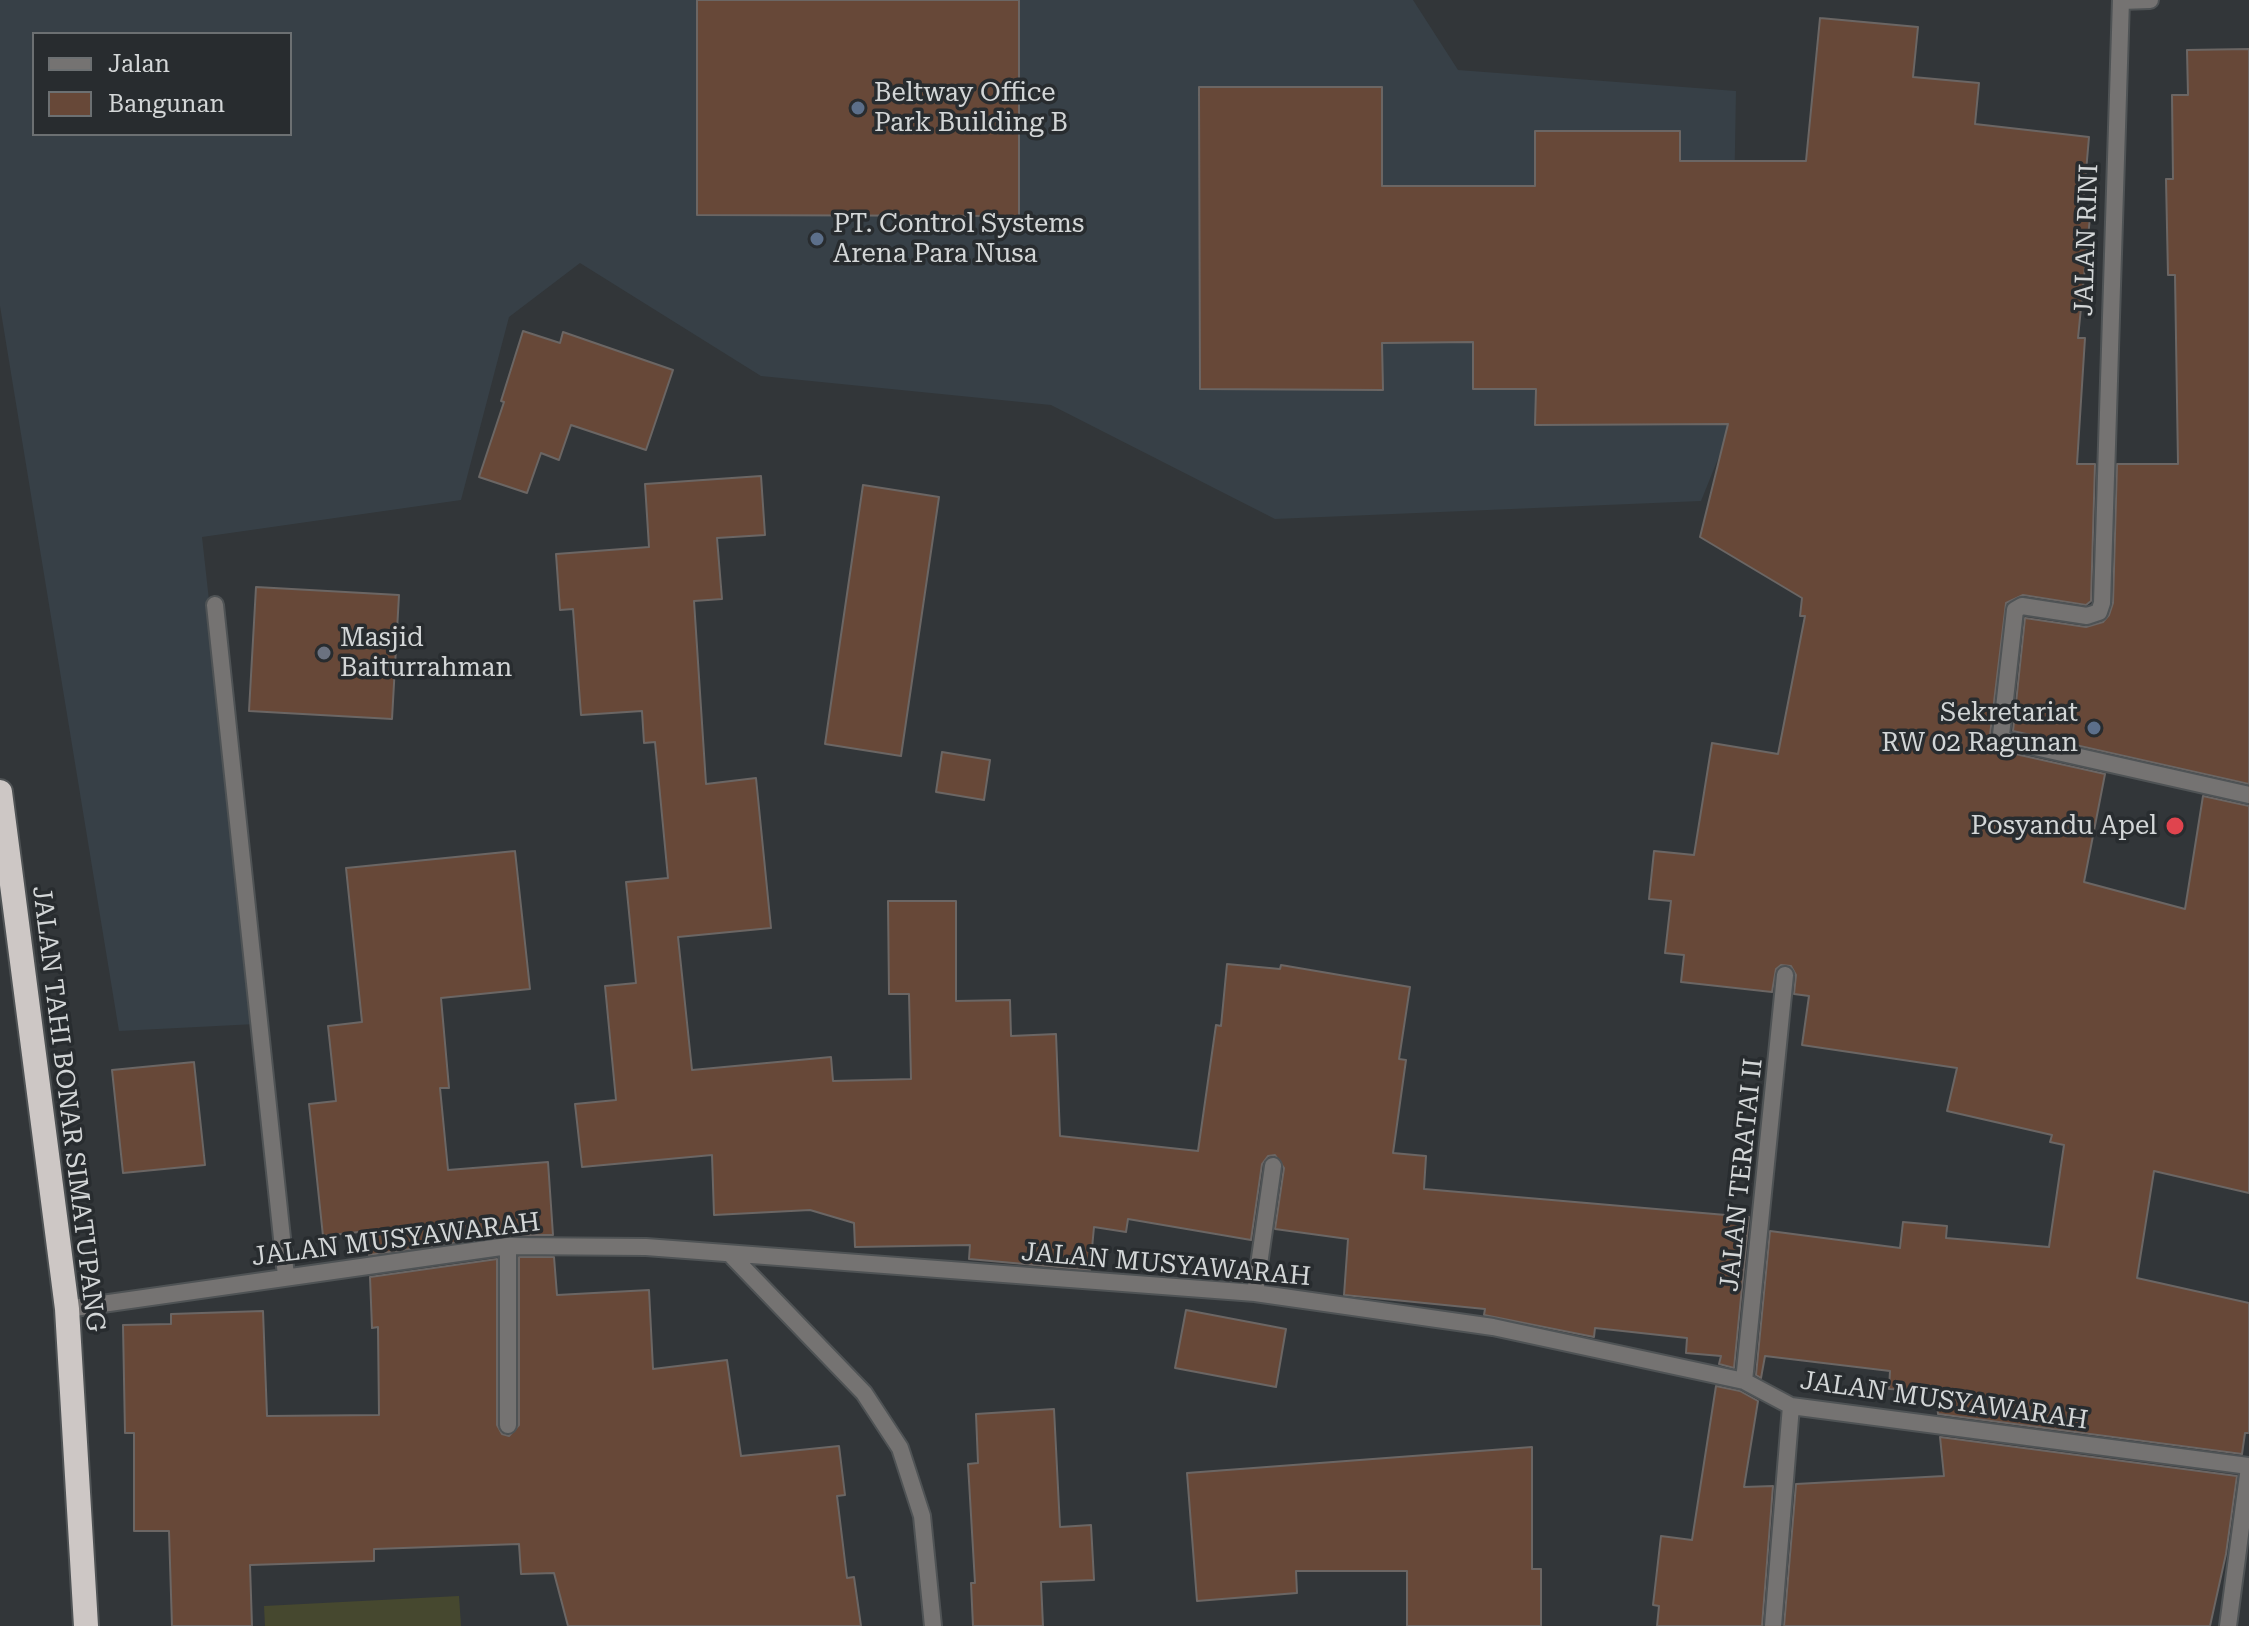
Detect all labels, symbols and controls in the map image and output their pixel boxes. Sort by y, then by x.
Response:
legend [32,32,292,136]
text: Jalan [108,50,170,78]
place label: Beltway Office Park Building B [874,77,1068,138]
text: Bangunan [108,90,225,118]
marker: Beltway Office Park Building B [849,99,867,117]
street label: JALAN RINI [2069,163,2105,317]
place label: PT. Control Systems Arena Para Nusa [833,208,1084,270]
marker: PT. Control Systems Arena Para Nusa [808,230,826,248]
place label: Masjid Baiturrahman [340,622,512,684]
marker: Masjid Baiturrahman [315,644,333,662]
place label: Sekretariat RW 02 Ragunan [1881,697,2078,758]
marker: Sekretariat RW 02 Ragunan [2085,719,2103,737]
place label: Posyandu Apel [1971,810,2157,842]
marker: Posyandu Apel [2164,815,2186,837]
street label: JALAN TAHI BONAR SIMATUPANG [25,884,111,1334]
street label: JALAN TERATAI II [1714,1057,1770,1293]
street label: JALAN MUSYAWARAH [250,1207,542,1273]
street label: JALAN MUSYAWARAH [1020,1237,1312,1293]
street label: JALAN MUSYAWARAH [1798,1365,2090,1437]

